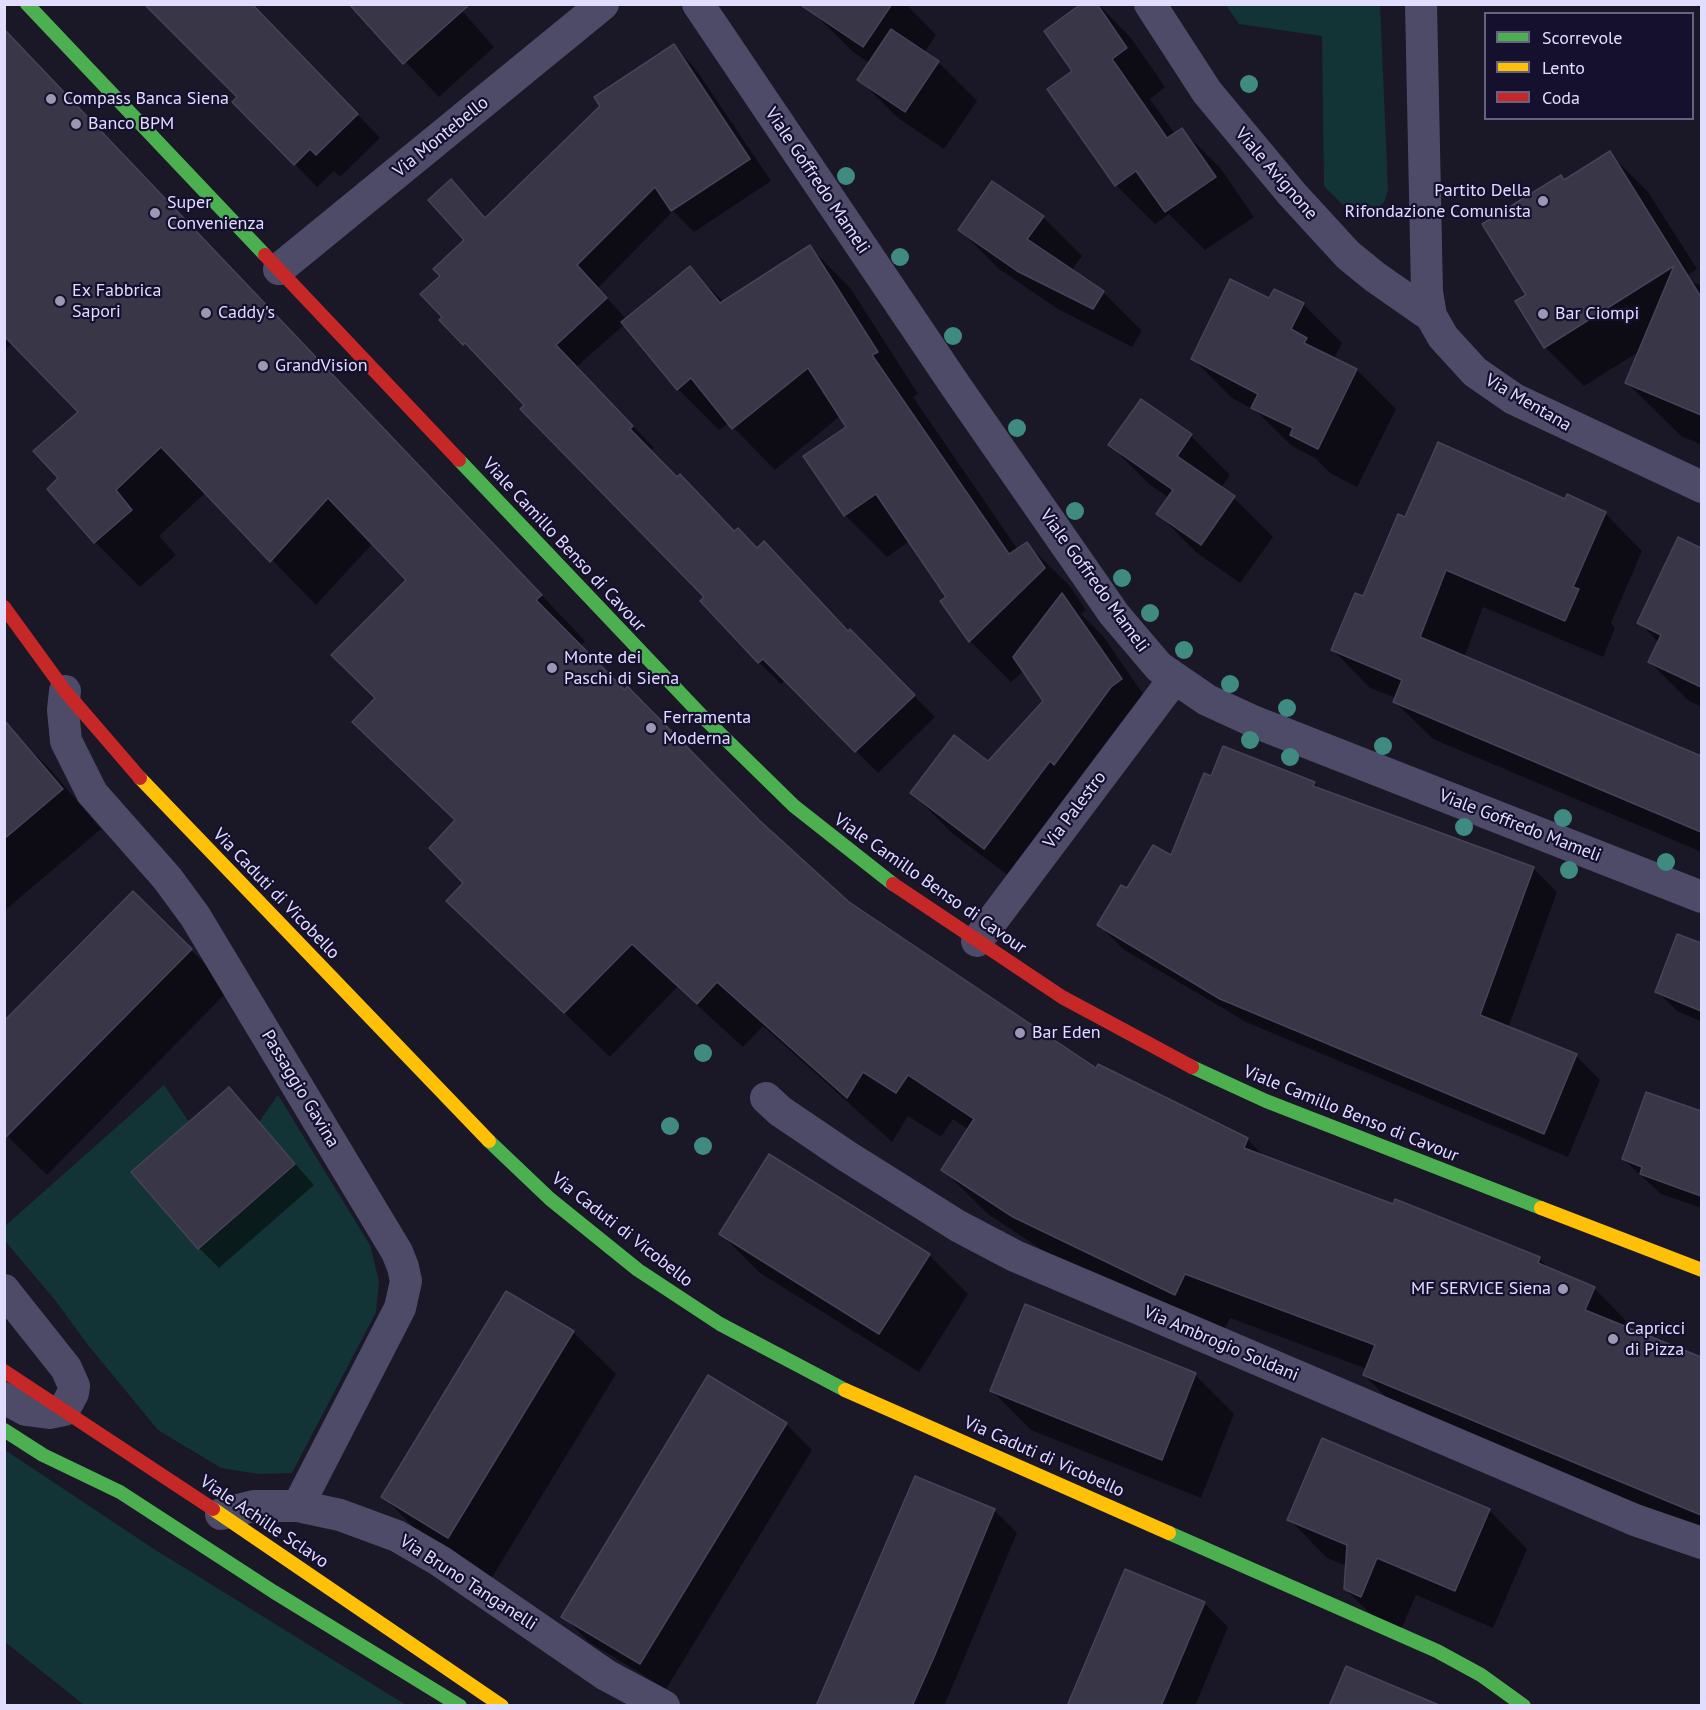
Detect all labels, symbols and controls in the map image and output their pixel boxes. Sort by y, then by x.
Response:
legend [1484,12,1694,120]
text: Scorrevole [1542,26,1622,49]
text: Lento [1542,56,1585,79]
text: Coda [1542,86,1580,109]
place label: Compass Banca Siena [63,88,229,110]
marker: Compass Banca Siena [44,92,58,106]
street label: Via Montebello [389,92,493,182]
street label: Viale Goffredo Mameli [760,104,874,258]
place label: Banco BPM [88,113,174,135]
marker: Banco BPM [69,117,83,131]
street label: Viale Avignone [1230,124,1322,224]
place label: Partito Della Rifondazione Comunista [1345,180,1531,222]
place label: Super Convenienza [167,192,264,234]
marker: Partito Della Rifondazione Comunista [1536,194,1550,208]
marker: Super Convenienza [148,206,162,220]
place label: Ex Fabbrica Sapori [72,280,161,322]
marker: Ex Fabbrica Sapori [53,294,67,308]
place label: Caddy's [218,302,275,324]
place label: Bar Ciompi [1555,303,1639,325]
marker: Caddy's [199,306,213,320]
marker: Bar Ciompi [1536,307,1550,321]
place label: GrandVision [275,355,368,377]
marker: GrandVision [256,359,270,373]
street label: Via Mentana [1481,370,1575,436]
street label: Viale Camillo Benso di Cavour [478,453,650,637]
street label: Viale Goffredo Mameli [1035,505,1153,657]
place label: Monte dei Paschi di Siena [564,647,679,690]
marker: Monte dei Paschi di Siena [545,661,559,675]
place label: Ferramenta Moderna [663,707,751,750]
marker: Ferramenta Moderna [644,721,658,735]
street label: Via Palestro [1039,767,1111,853]
street label: Viale Goffredo Mameli [1436,785,1604,867]
street label: Viale Camillo Benso di Cavour [830,809,1030,959]
street label: Via Caduti di Vicobello [208,824,344,964]
place label: Bar Eden [1032,1022,1101,1044]
street label: Passaggio Gavina [256,1026,344,1152]
marker: Bar Eden [1013,1026,1027,1040]
street label: Viale Camillo Benso di Cavour [1240,1061,1462,1167]
street label: Via Caduti di Vicobello [547,1168,697,1292]
place label: MF SERVICE Siena [1411,1278,1551,1300]
marker: MF SERVICE Siena [1556,1282,1570,1296]
street label: Via Ambrogio Soldani [1140,1302,1302,1386]
place label: Capricci di Pizza [1625,1318,1685,1360]
marker: Capricci di Pizza [1606,1332,1620,1346]
street label: Via Caduti di Vicobello [960,1412,1128,1502]
street label: Viale Achille Sclavo [195,1471,333,1573]
street label: Via Bruno Tanganelli [395,1531,541,1635]

